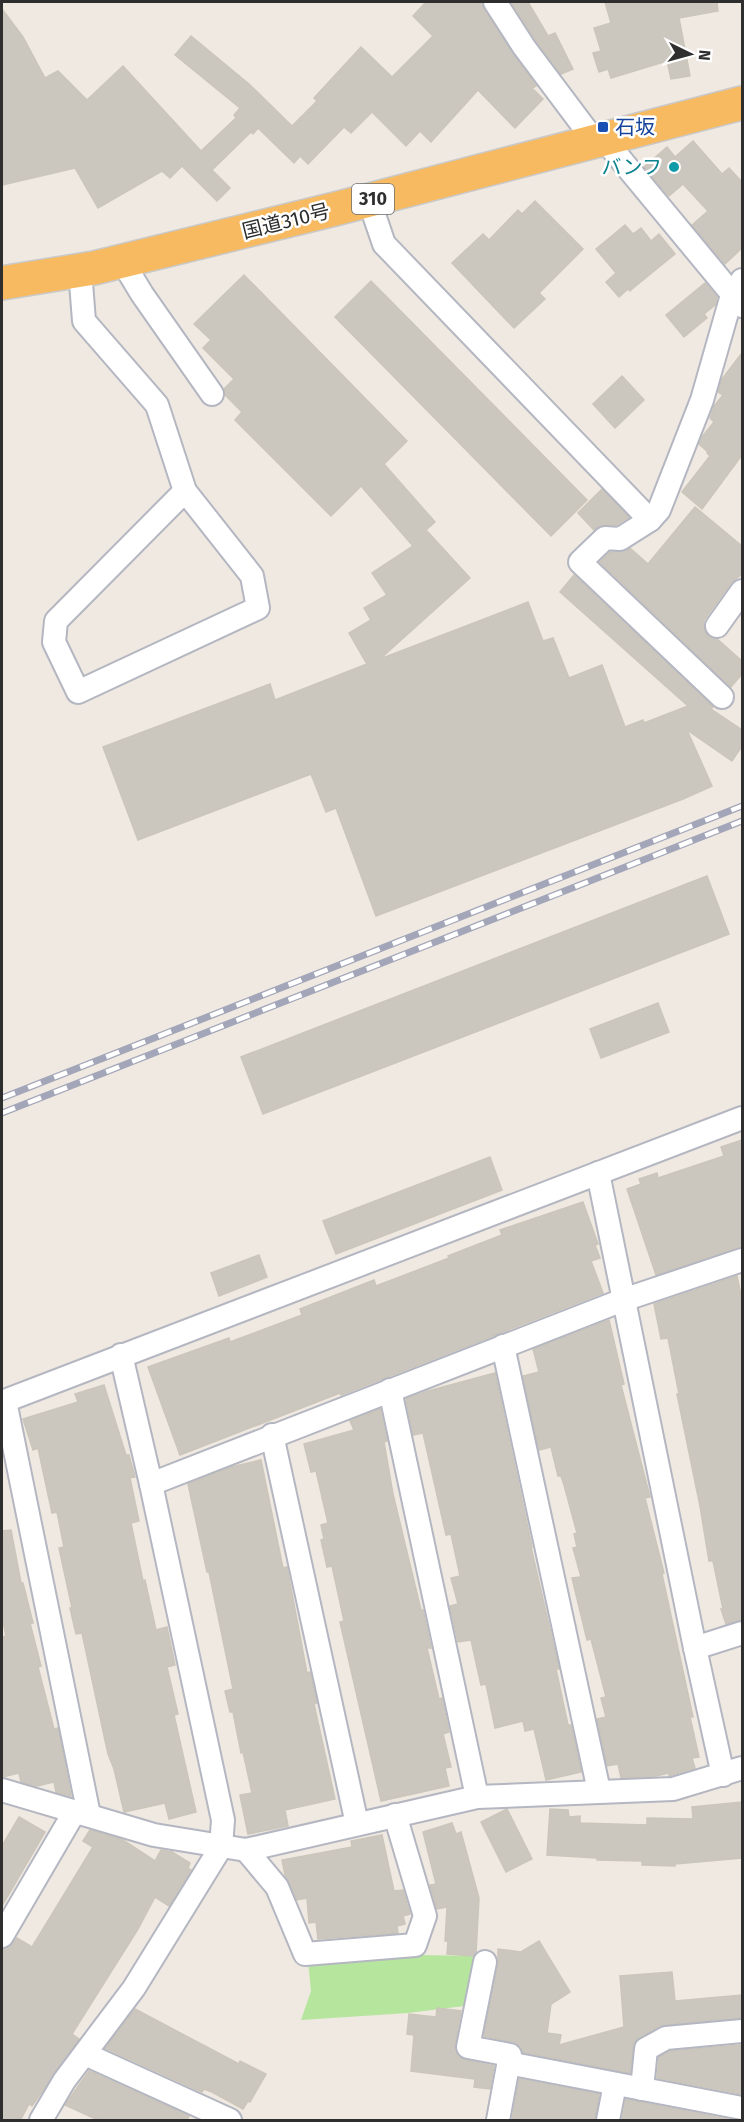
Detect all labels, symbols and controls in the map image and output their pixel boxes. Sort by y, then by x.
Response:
north arrow [660,24,720,84]
text: N [695,49,714,61]
place label: 石坂 [615,115,655,139]
marker: 石坂 [596,120,610,134]
place label: バンフ [602,155,662,179]
marker: バンフ [667,160,681,174]
road number: 310 [352,184,394,214]
street label: 国道310号 [240,199,332,243]

